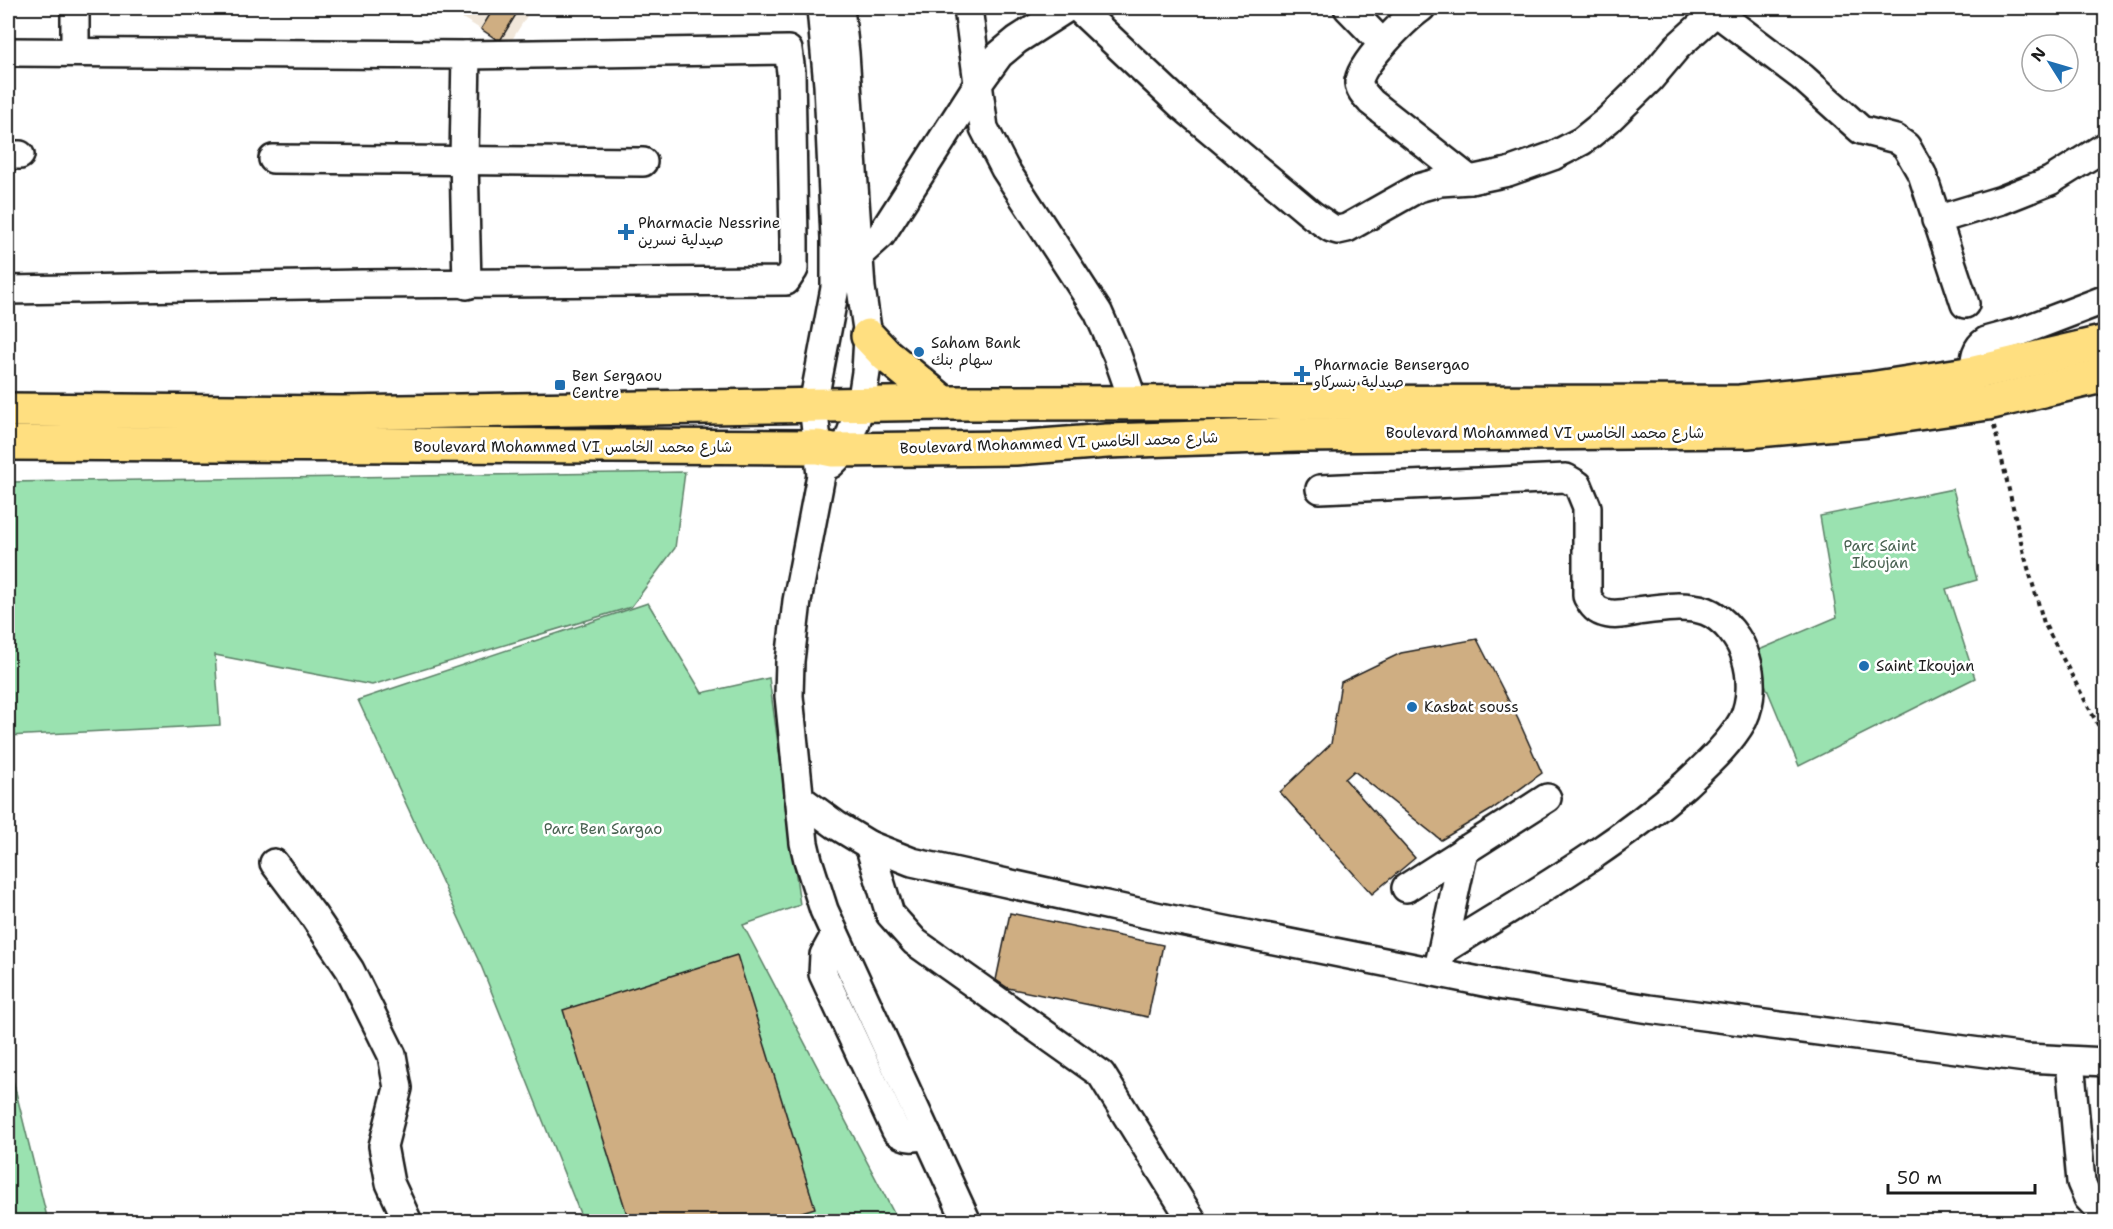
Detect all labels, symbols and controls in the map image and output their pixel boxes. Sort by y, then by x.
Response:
north arrow [2020,33,2080,93]
text: N [2026,43,2051,66]
place label: Pharmacie Nessrine صيدلية نسرين [638,213,780,250]
marker: Pharmacie Nessrine صيدلية نسرين [619,225,633,239]
place label: Saham Bank سهام بنك [931,333,1021,372]
marker: Saham Bank سهام بنك [912,345,926,359]
place label: Pharmacie Bensergao صيدلية بنسركاو [1313,355,1470,392]
place label: Ben Sergaou Centre [572,366,662,403]
marker: Pharmacie Bensergao صيدلية بنسركاو [1295,367,1309,381]
marker: Ben Sergaou Centre [553,378,567,392]
street label: Boulevard Mohammed VI شارع محمد الخامس [1386,423,1704,443]
street label: Boulevard Mohammed VI شارع محمد الخامس [900,427,1218,459]
street label: Boulevard Mohammed VI شارع محمد الخامس [414,437,732,457]
park label: Parc Saint Ikoujan [1843,536,1917,573]
place label: Saint Ikoujan [1876,656,1974,676]
marker: Saint Ikoujan [1857,659,1871,673]
place label: Kasbat souss [1424,697,1519,717]
marker: Kasbat souss [1405,700,1419,714]
park label: Parc Ben Sargao [544,819,662,839]
scale bar [1888,1157,2035,1195]
text: 50 m [1897,1166,1942,1190]

